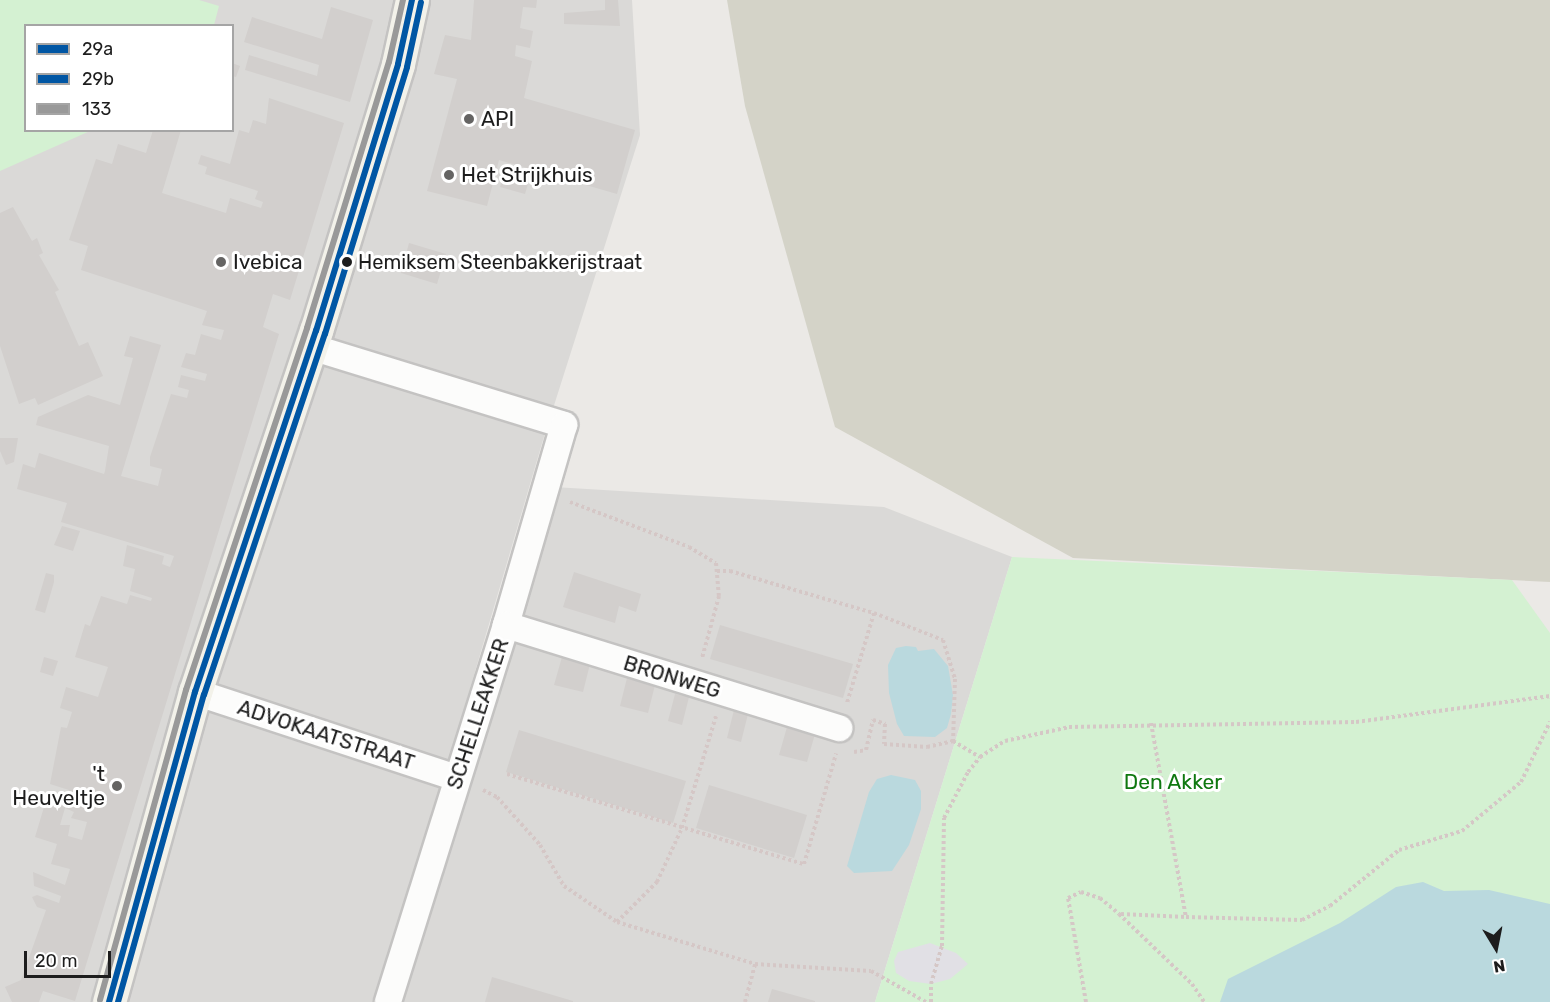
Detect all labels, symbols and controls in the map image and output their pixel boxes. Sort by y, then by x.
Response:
legend [24,24,234,132]
text: 29a [82,38,113,60]
text: 29b [82,68,114,90]
text: 133 [82,98,111,120]
place label: API [481,106,514,132]
marker: API [462,112,476,126]
place label: Het Strijkhuis [461,162,593,188]
marker: Het Strijkhuis [442,168,456,182]
place label: Ivebica [233,249,302,275]
place label: Hemiksem Steenbakkerijstraat [358,250,642,274]
marker: Ivebica [214,255,228,269]
marker: Hemiksem Steenbakkerijstraat [341,256,353,268]
street label: SCHELLEAKKER [442,635,514,793]
street label: BRONWEG [620,650,724,704]
street label: ADVOKAATSTRAAT [234,695,418,775]
place label: 't Heuveltje [12,761,105,811]
park label: Den Akker [1123,769,1223,795]
marker: 't Heuveltje [110,779,124,793]
north arrow [1466,918,1526,978]
scale bar [27,939,114,977]
text: 20 m [35,950,77,972]
text: N [1492,956,1507,977]

